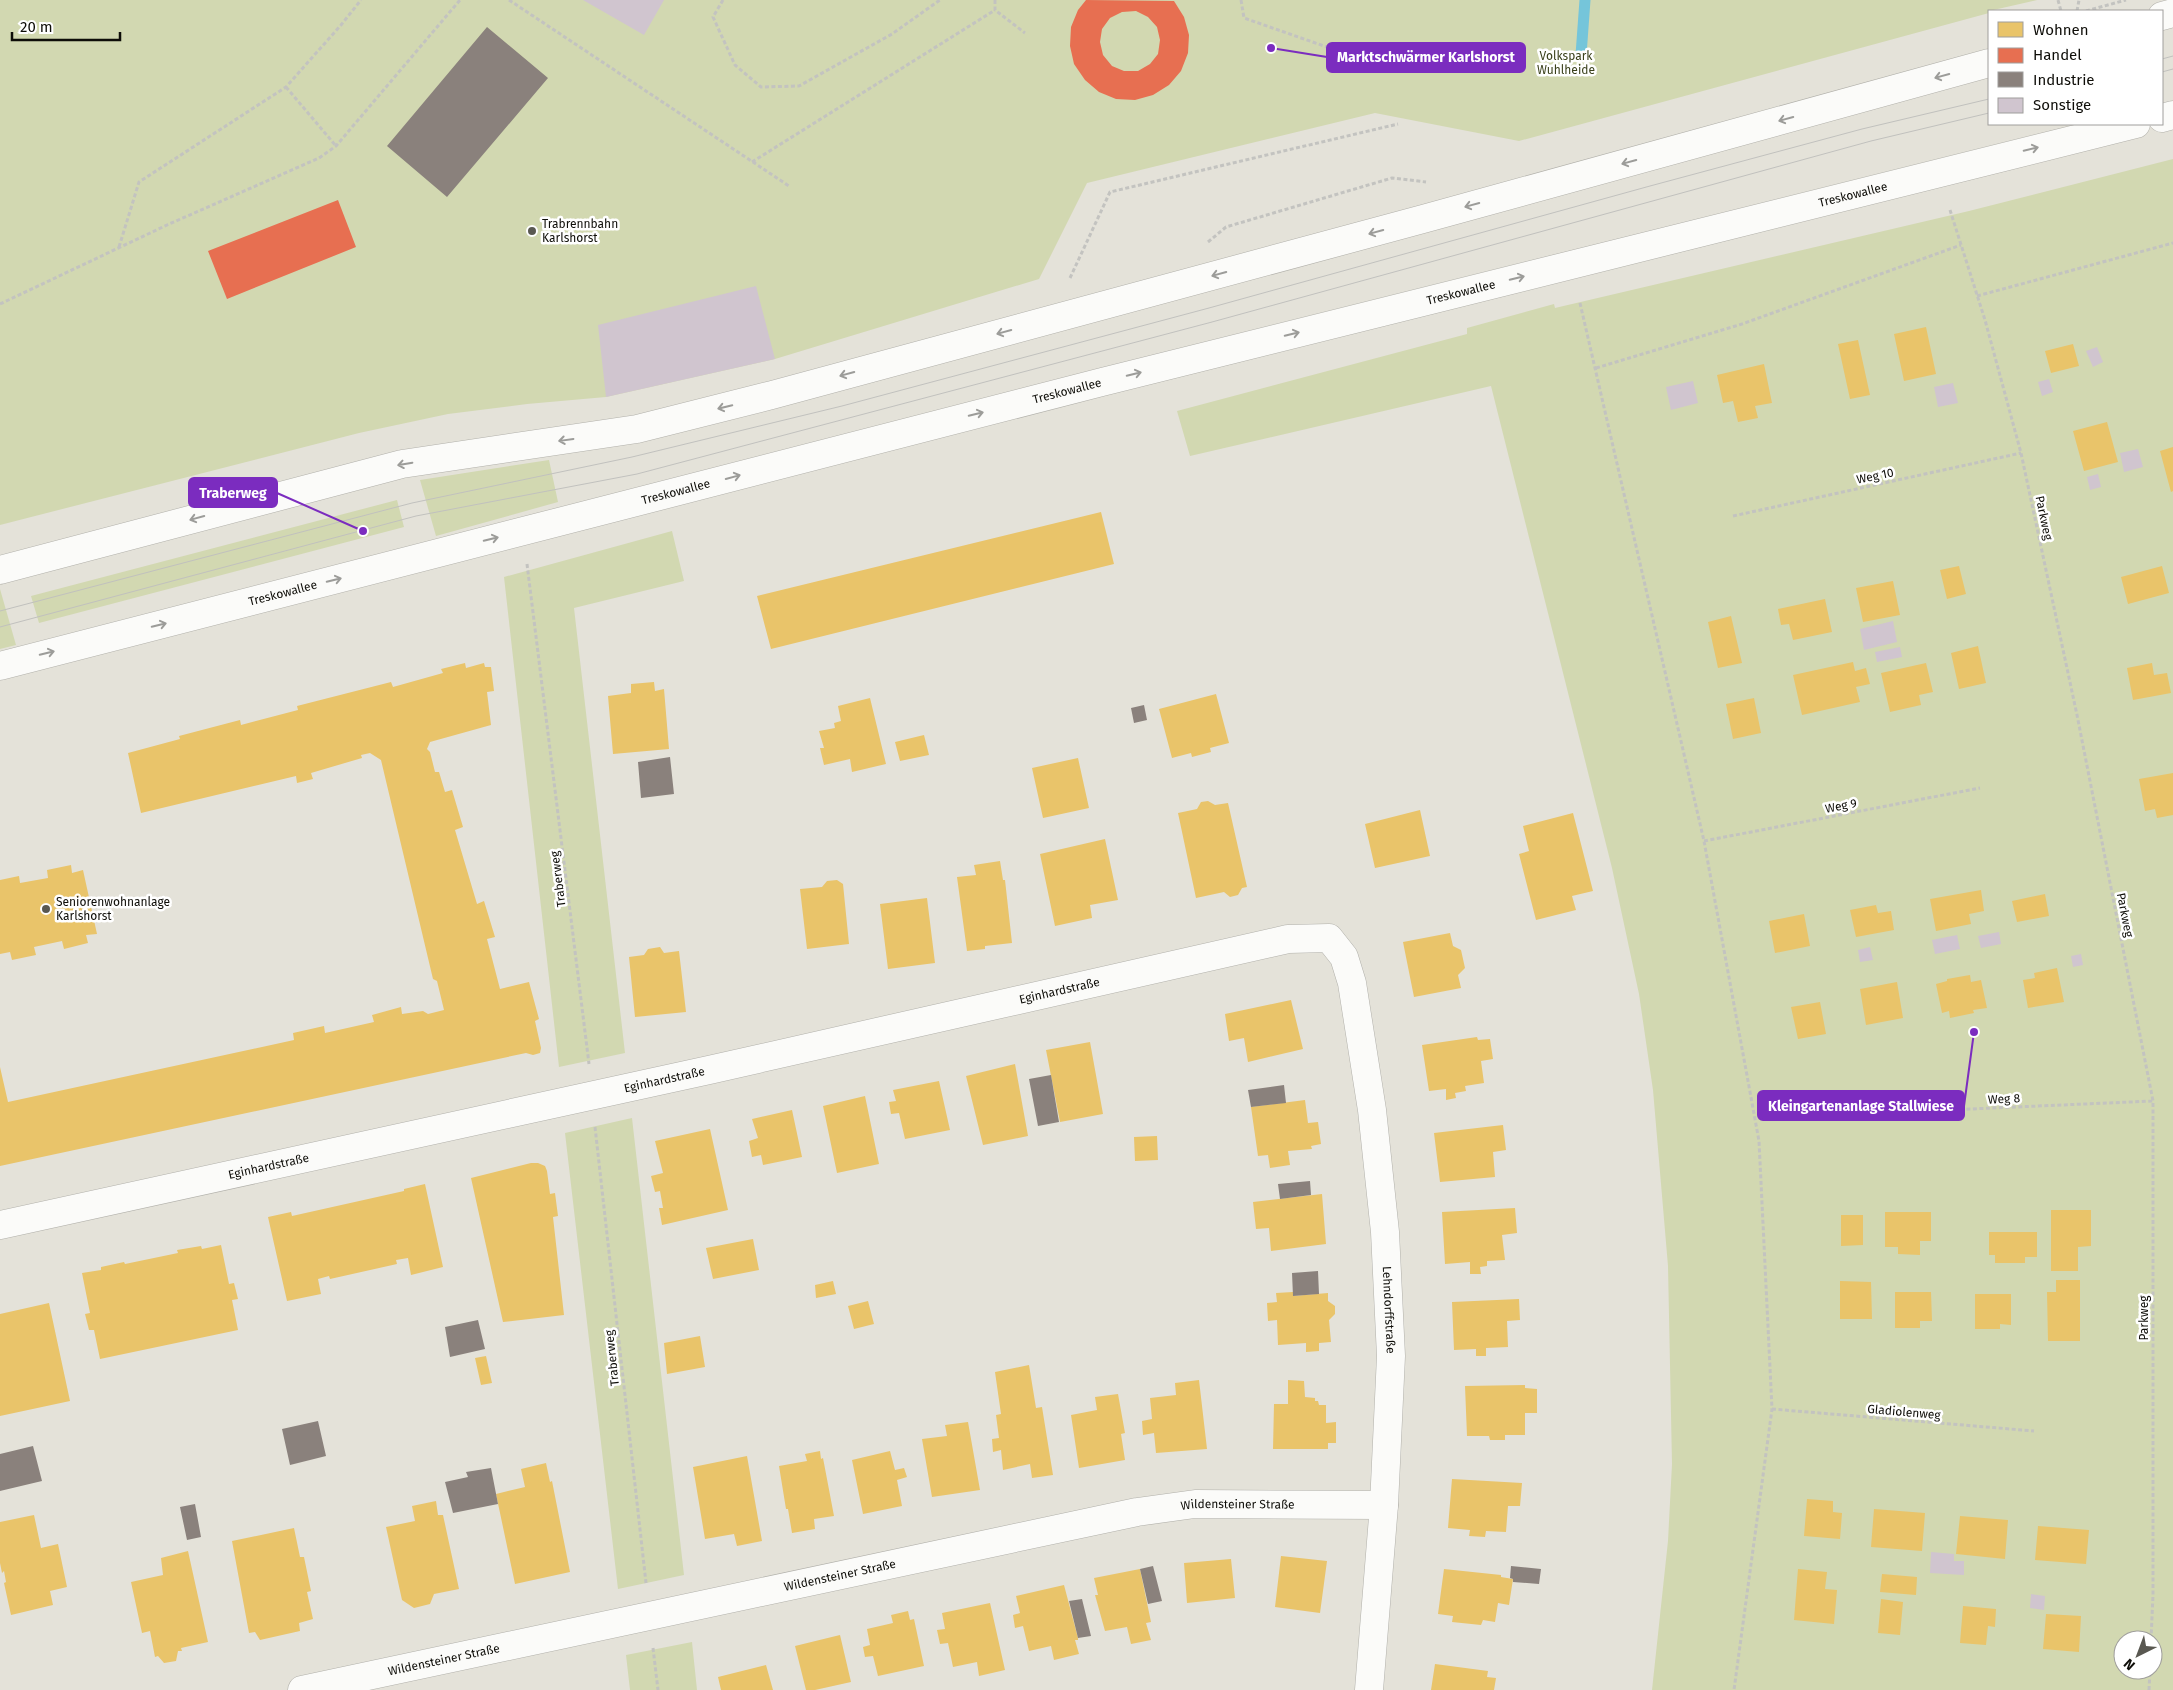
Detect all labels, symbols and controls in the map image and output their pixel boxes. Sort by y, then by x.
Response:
scale bar [12,10,120,42]
legend [1988,10,2163,125]
text: 20 m [20,18,53,36]
text: Wohnen [2033,21,2089,39]
callout: Marktschwärmer Karlshorst [1327,43,1525,72]
text: Handel [2033,46,2082,64]
text: Marktschwärmer Karlshorst [1337,49,1516,66]
park label: Volkspark Wuhlheide [1537,49,1595,77]
text: Industrie [2033,71,2095,89]
one-way arrow [1935,72,1951,81]
text: Sonstige [2033,96,2091,114]
one-way arrow [1778,115,1794,125]
one-way arrow [2023,144,2039,153]
one-way arrow [1621,158,1637,168]
street label: Treskowallee [1817,179,1889,210]
one-way arrow [1465,201,1481,211]
place label: Trabrennbahn Karlshorst [542,217,618,245]
marker: Trabrennbahn Karlshorst [526,225,538,237]
one-way arrow [1368,227,1384,237]
one-way arrow [1211,270,1227,279]
one-way arrow [1509,273,1525,282]
street label: Treskowallee [1425,277,1497,308]
one-way arrow [996,328,1012,337]
one-way arrow [1283,329,1299,339]
one-way arrow [1125,369,1141,378]
one-way arrow [840,370,856,380]
street label: Treskowallee [1031,375,1103,407]
one-way arrow [717,403,733,412]
one-way arrow [968,409,984,418]
one-way arrow [558,435,574,445]
one-way arrow [397,460,413,469]
street label: Weg 10 [1855,465,1895,487]
one-way arrow [724,472,740,481]
street label: Treskowallee [640,476,712,507]
callout: Traberweg [189,478,277,507]
text: Traberweg [199,485,267,502]
street label: Parkweg [2032,495,2056,542]
one-way arrow [189,513,205,523]
one-way arrow [482,534,498,543]
one-way arrow [325,575,341,584]
street label: Treskowallee [247,578,319,609]
one-way arrow [151,619,167,629]
one-way arrow [39,648,55,658]
street label: Weg 9 [1824,796,1858,816]
street label: Traberweg [548,849,568,908]
street label: Parkweg [2114,892,2136,939]
place label: Seniorenwohnanlage Karlshorst [56,895,170,923]
marker: Seniorenwohnanlage Karlshorst [40,903,52,915]
street label: Eginhardstraße [1018,975,1101,1007]
street label: Eginhardstraße [623,1064,706,1095]
callout: Kleingartenanlage Stallwiese [1758,1091,1964,1120]
street label: Weg 8 [1987,1091,2021,1107]
text: Kleingartenanlage Stallwiese [1768,1098,1954,1115]
street label: Eginhardstraße [227,1151,310,1182]
street label: Lehndorffstraße [1380,1266,1398,1354]
street label: Parkweg [2137,1295,2151,1341]
street label: Traberweg [602,1329,622,1387]
street label: Gladiolenweg [1867,1402,1942,1422]
street label: Wildensteiner Straße [1180,1497,1295,1513]
street label: Wildensteiner Straße [783,1557,897,1594]
north arrow [2113,1630,2163,1680]
street label: Wildensteiner Straße [387,1641,501,1678]
text: N [2120,1655,2139,1674]

